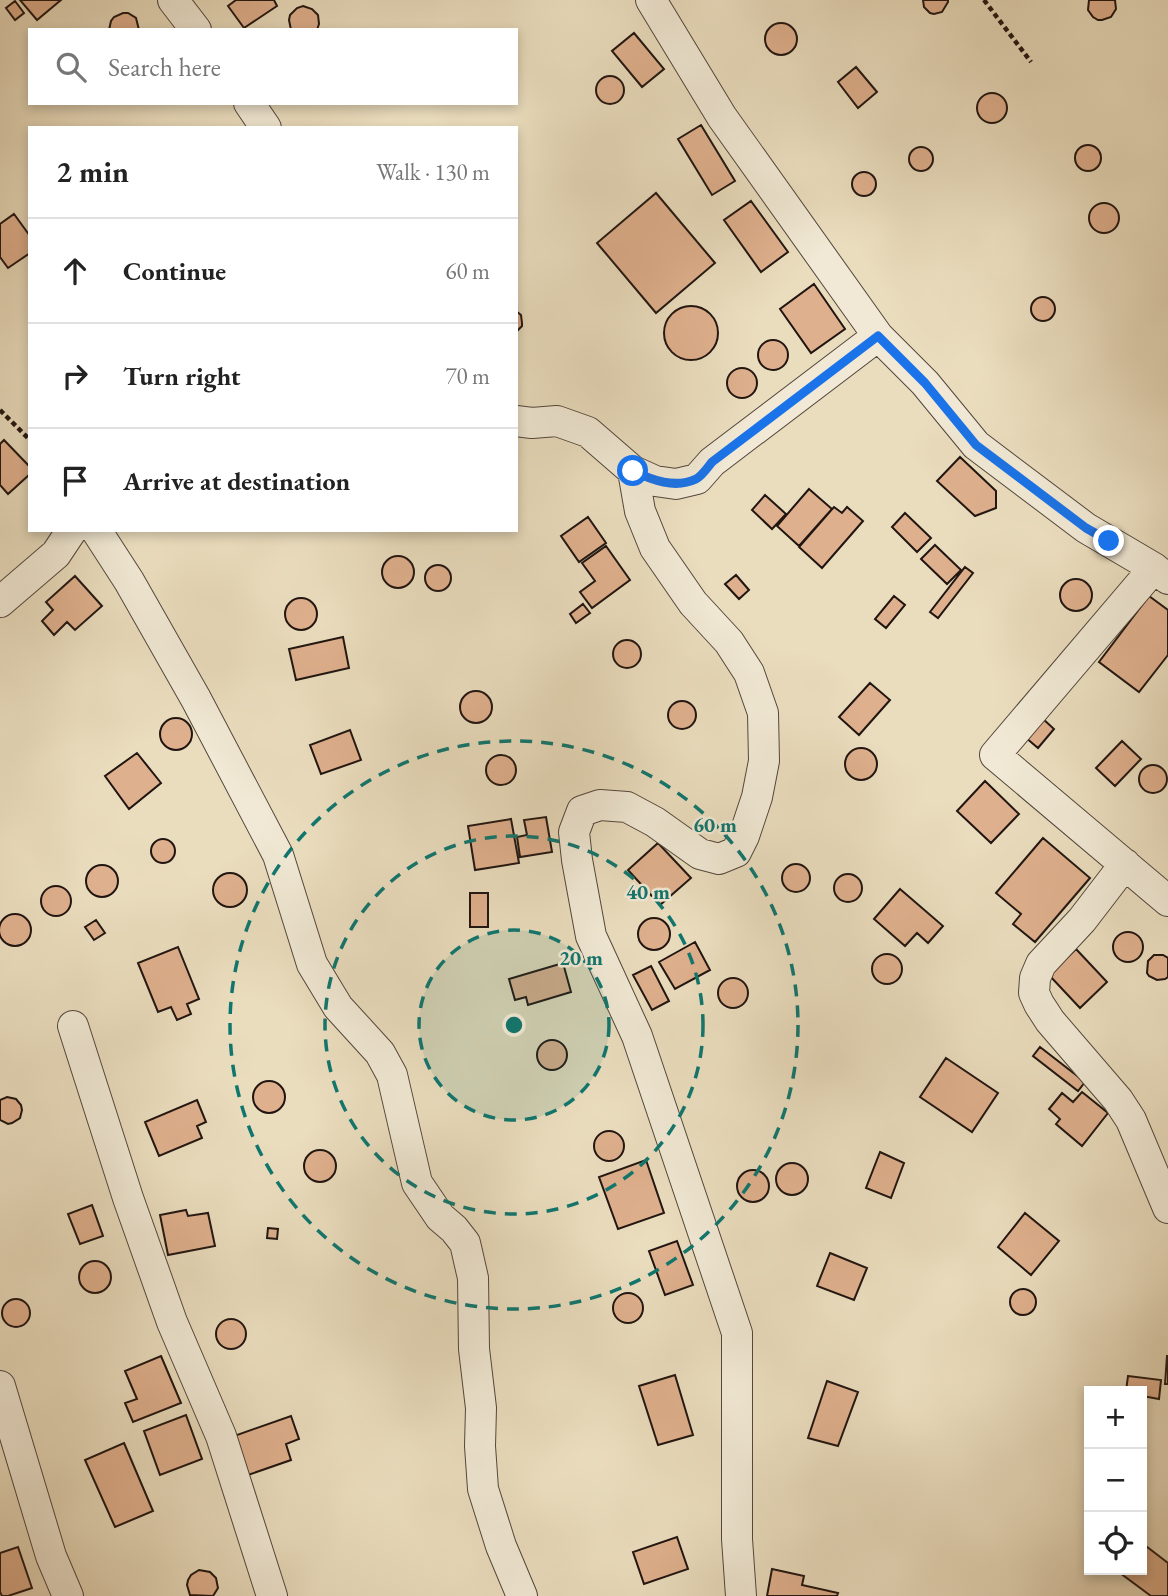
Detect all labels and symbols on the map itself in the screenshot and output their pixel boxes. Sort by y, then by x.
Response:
route start [617,455,648,486]
route end [1093,525,1124,556]
text: 60 m [693,811,737,838]
text: 40 m [626,878,670,905]
text: 20 m [559,944,603,971]
centre of rings [502,1013,526,1037]

